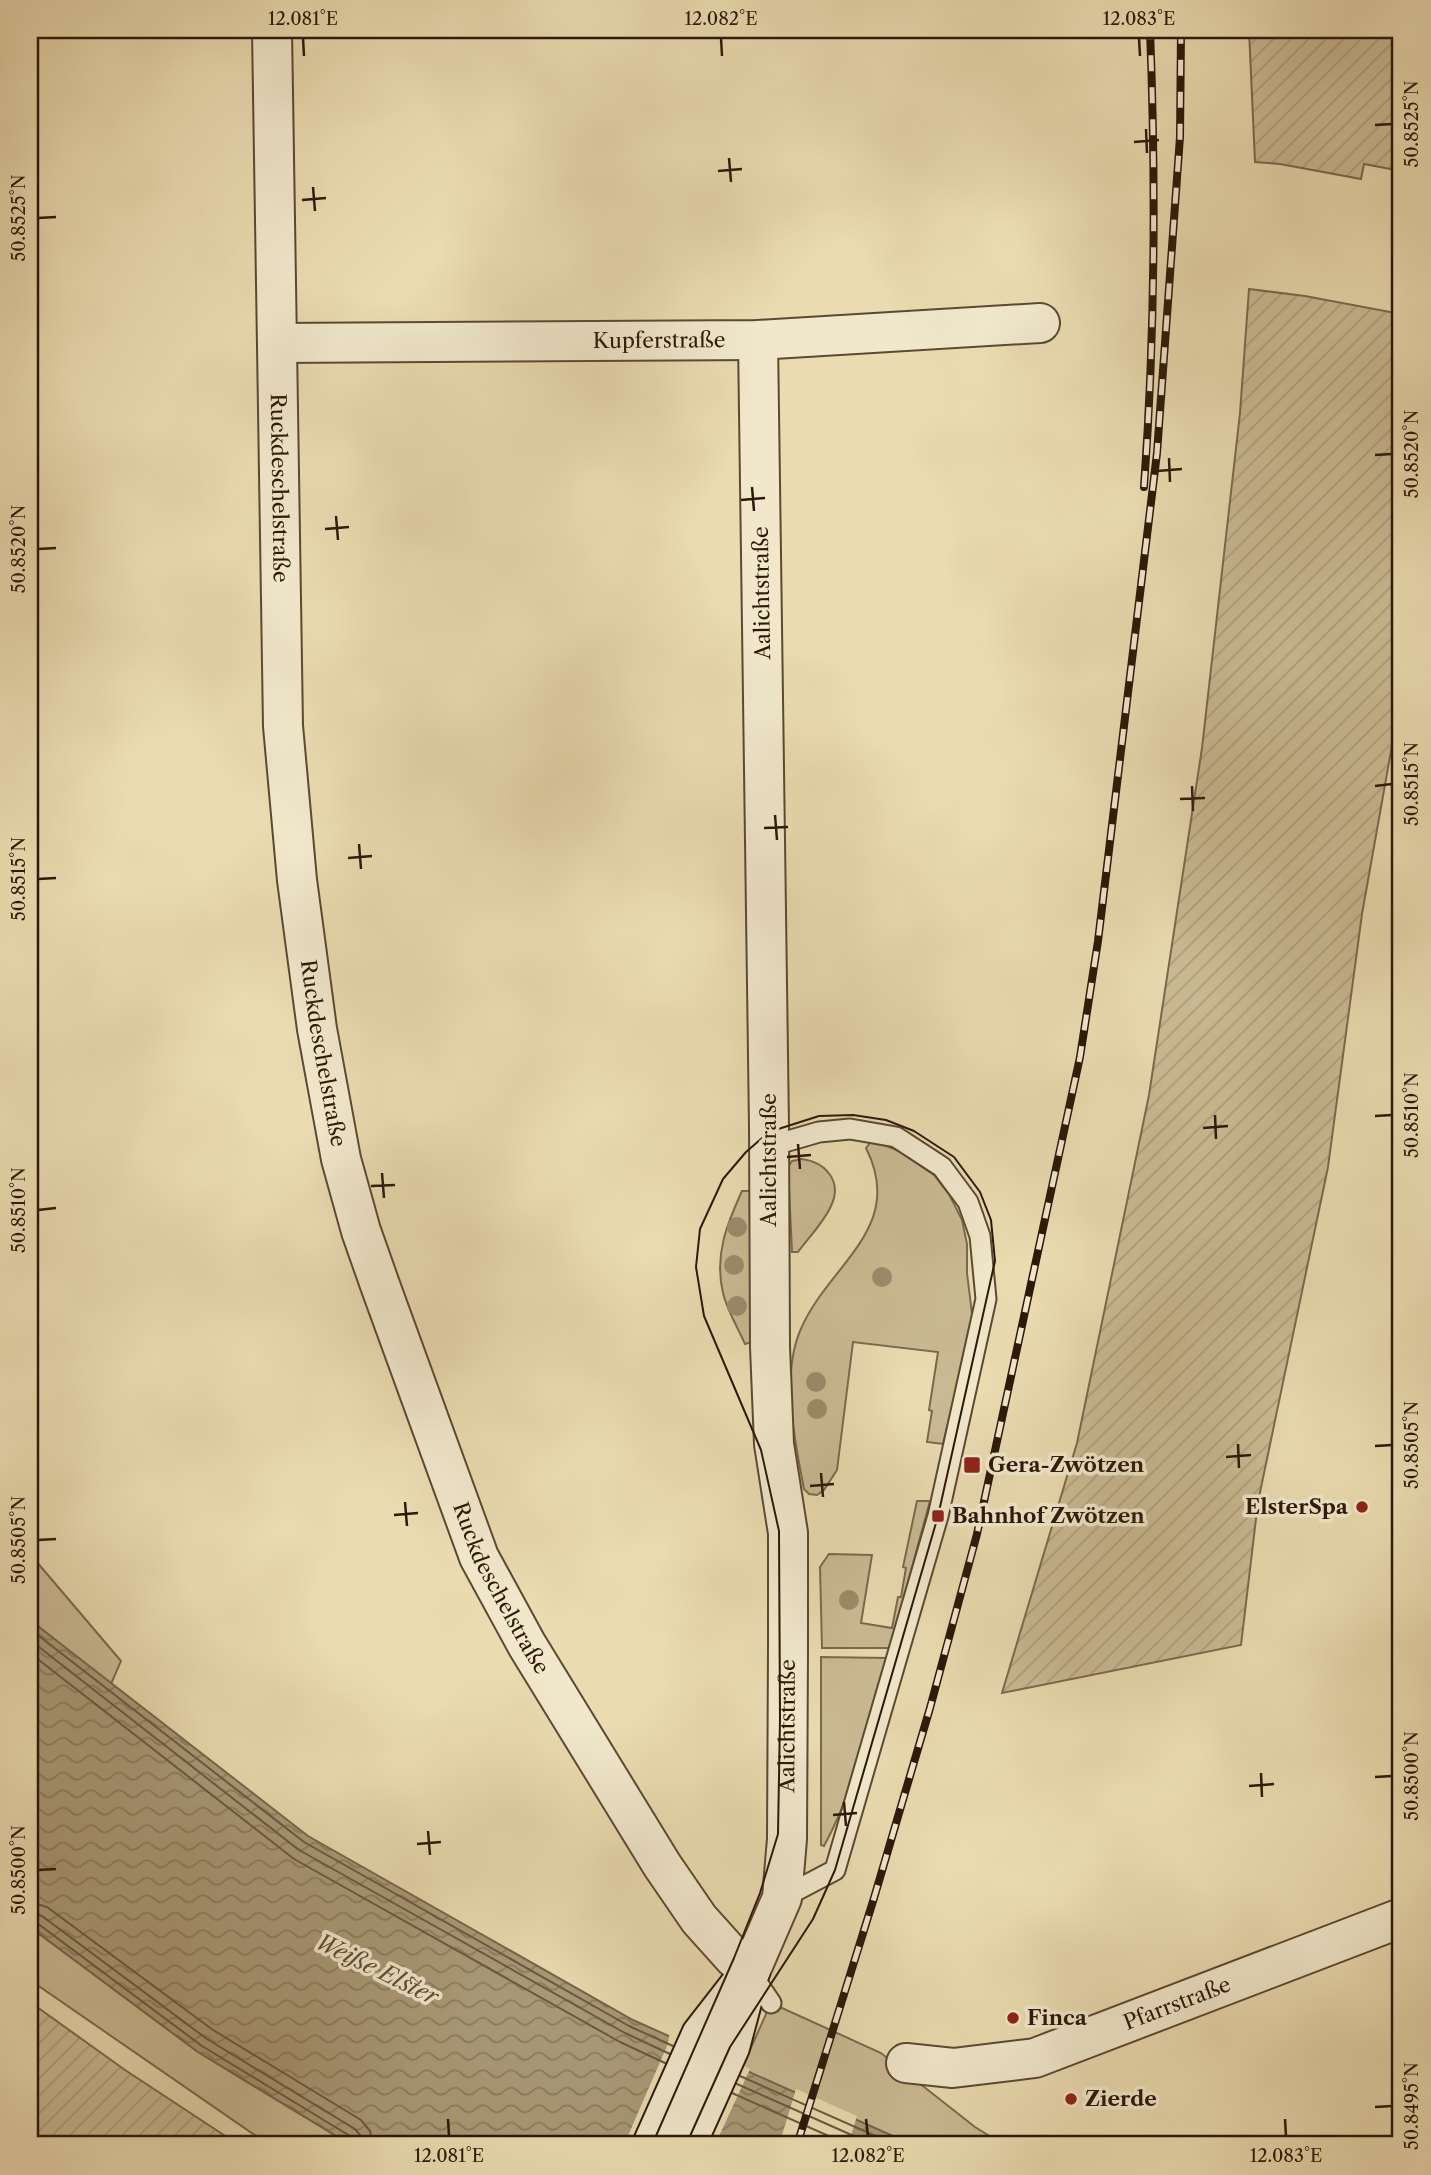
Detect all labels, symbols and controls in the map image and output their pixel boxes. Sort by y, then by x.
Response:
text: 12.081°E [268,8,338,30]
text: 12.082°E [684,8,758,30]
text: 12.083°E [1103,8,1175,30]
text: 50.8525°N [1401,80,1423,168]
text: 50.8525°N [8,174,30,262]
street label: Kupferstraße [593,327,725,353]
street label: Ruckdeschelstraße [266,393,294,583]
text: 50.8520°N [1401,410,1423,498]
text: 50.8520°N [8,505,30,593]
street label: Aalichtstraße [748,526,775,661]
text: 50.8515°N [1401,742,1423,826]
text: 50.8515°N [8,837,30,921]
street label: Ruckdeschelstraße [296,958,351,1149]
text: 50.8510°N [1401,1072,1423,1158]
street label: Aalichtstraße [756,1093,781,1228]
text: 50.8510°N [8,1167,30,1253]
text: 50.8505°N [1401,1401,1423,1489]
place label: Gera-Zwötzen [988,1452,1145,1477]
marker: Gera-Zwötzen [962,1455,982,1475]
place label: ElsterSpa [1245,1494,1349,1519]
text: 50.8505°N [8,1496,30,1584]
street label: Ruckdeschelstraße [448,1499,555,1678]
marker: ElsterSpa [1354,1499,1370,1515]
place label: Bahnhof Zwötzen [952,1503,1145,1528]
marker: Bahnhof Zwötzen [930,1508,946,1524]
street label: Aalichtstraße [774,1659,800,1794]
text: 50.8500°N [1401,1731,1423,1821]
text: 50.8500°N [8,1825,30,1915]
water label: Weiße Elster [311,1927,444,2011]
street label: Pfarrstraße [1120,1971,1234,2035]
place label: Finca [1027,2005,1088,2030]
marker: Finca [1005,2010,1021,2026]
text: 50.8495°N [1401,2062,1423,2150]
place label: Zierde [1085,2086,1157,2111]
marker: Zierde [1063,2091,1079,2107]
text: 12.081°E [414,2145,484,2167]
text: 12.082°E [831,2145,905,2167]
text: 12.083°E [1250,2145,1322,2167]

